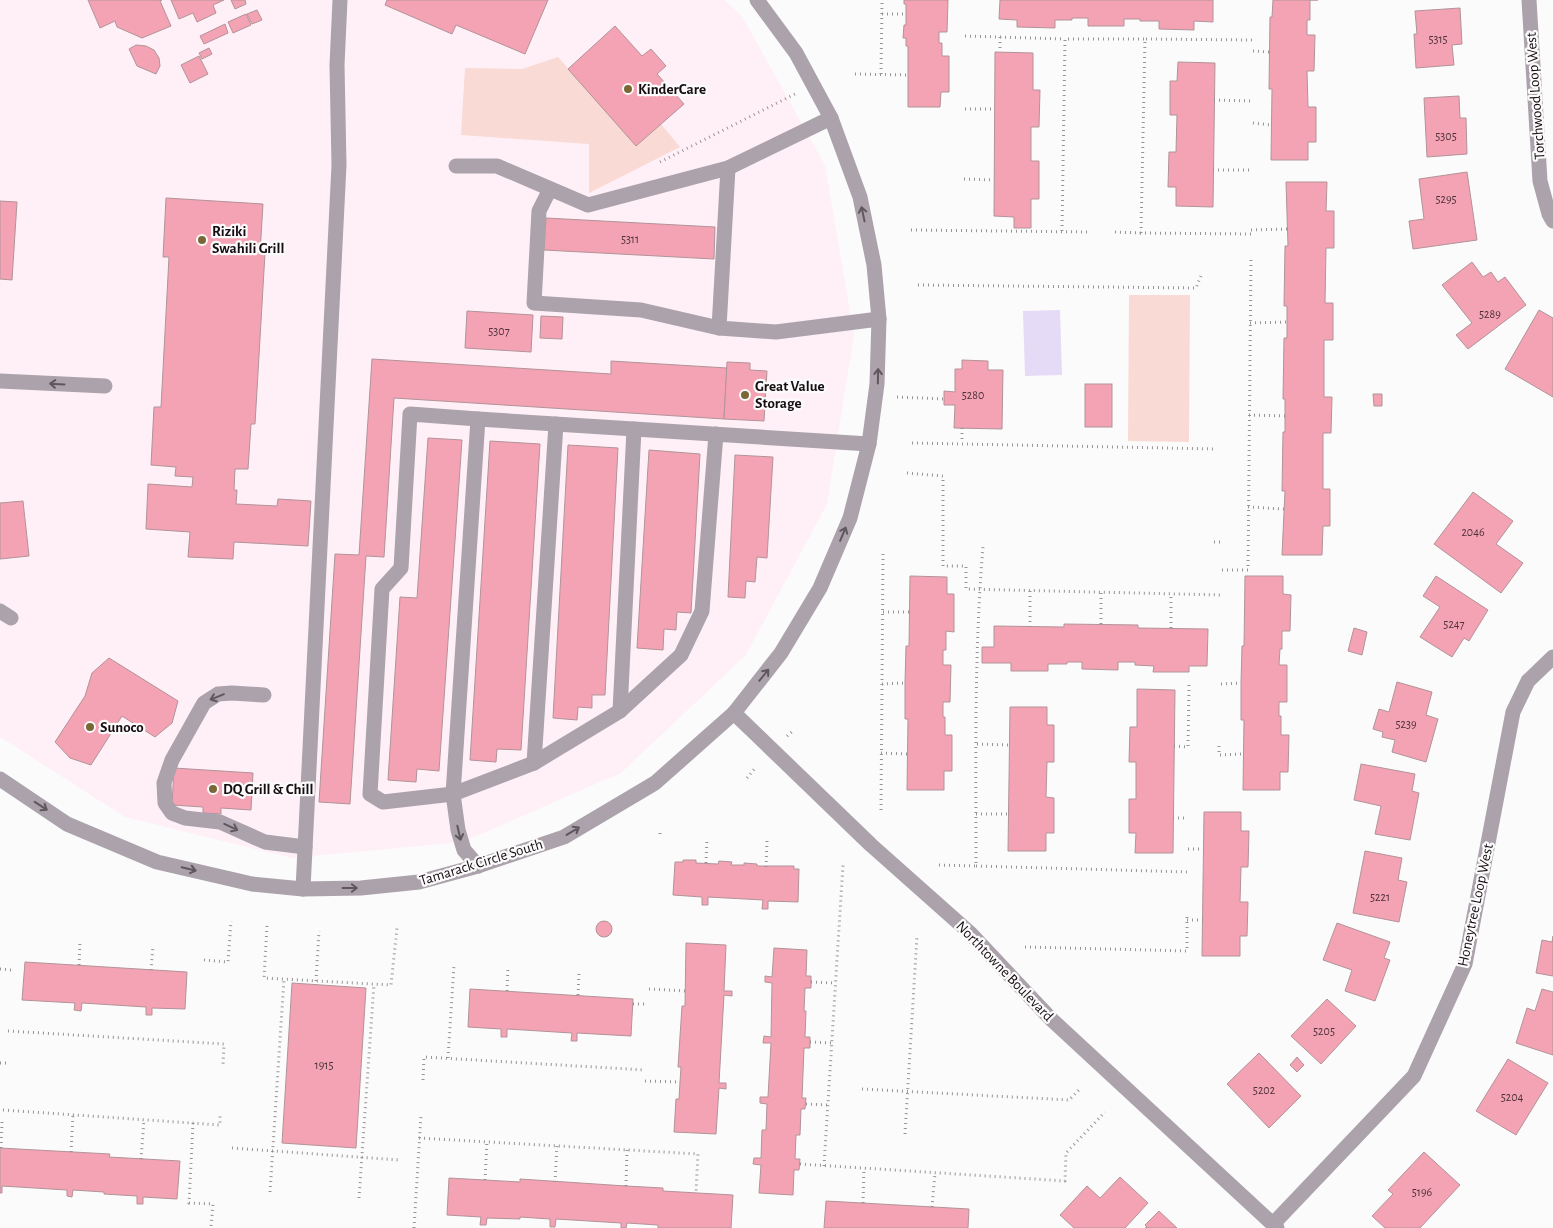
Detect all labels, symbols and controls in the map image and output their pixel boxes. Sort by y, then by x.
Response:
street label: Torchwood Loop West [1524,32,1547,160]
house number: 5315 [1428,33,1448,45]
place label: KinderCare [638,82,706,97]
marker: KinderCare [622,83,634,95]
house number: 5305 [1435,130,1457,142]
house number: 5295 [1435,193,1457,205]
one-way arrow [858,207,867,223]
place label: Riziki Swahili Grill [212,224,284,256]
house number: 5311 [621,233,639,245]
marker: Riziki Swahili Grill [196,234,208,246]
house number: 5289 [1479,308,1501,320]
house number: 5307 [488,325,510,337]
one-way arrow [873,368,882,384]
one-way arrow [49,379,65,388]
place label: Great Value Storage [755,379,825,411]
marker: Great Value Storage [739,389,751,401]
house number: 5280 [962,389,984,401]
house number: 2046 [1461,526,1485,538]
one-way arrow [839,527,849,542]
house number: 5247 [1443,618,1465,630]
one-way arrow [759,669,770,682]
one-way arrow [209,692,224,702]
house number: 5239 [1395,718,1417,730]
place label: Sunoco [100,720,144,735]
marker: Sunoco [84,721,96,733]
place label: DQ Grill & Chill [223,782,313,797]
marker: DQ Grill & Chill [207,783,219,795]
one-way arrow [33,801,47,811]
one-way arrow [223,823,238,832]
one-way arrow [455,824,465,840]
one-way arrow [566,826,580,836]
street label: Tamarack Circle South [418,837,545,888]
street label: Honeytree Loop West [1455,842,1496,968]
one-way arrow [181,865,197,874]
one-way arrow [341,883,357,893]
house number: 5221 [1370,891,1390,903]
street label: Northtowne Boulevard [953,918,1056,1024]
house number: 5205 [1313,1025,1335,1037]
house number: 1915 [315,1059,333,1071]
house number: 5202 [1253,1084,1276,1096]
house number: 5204 [1501,1091,1524,1103]
house number: 5196 [1412,1186,1433,1198]

